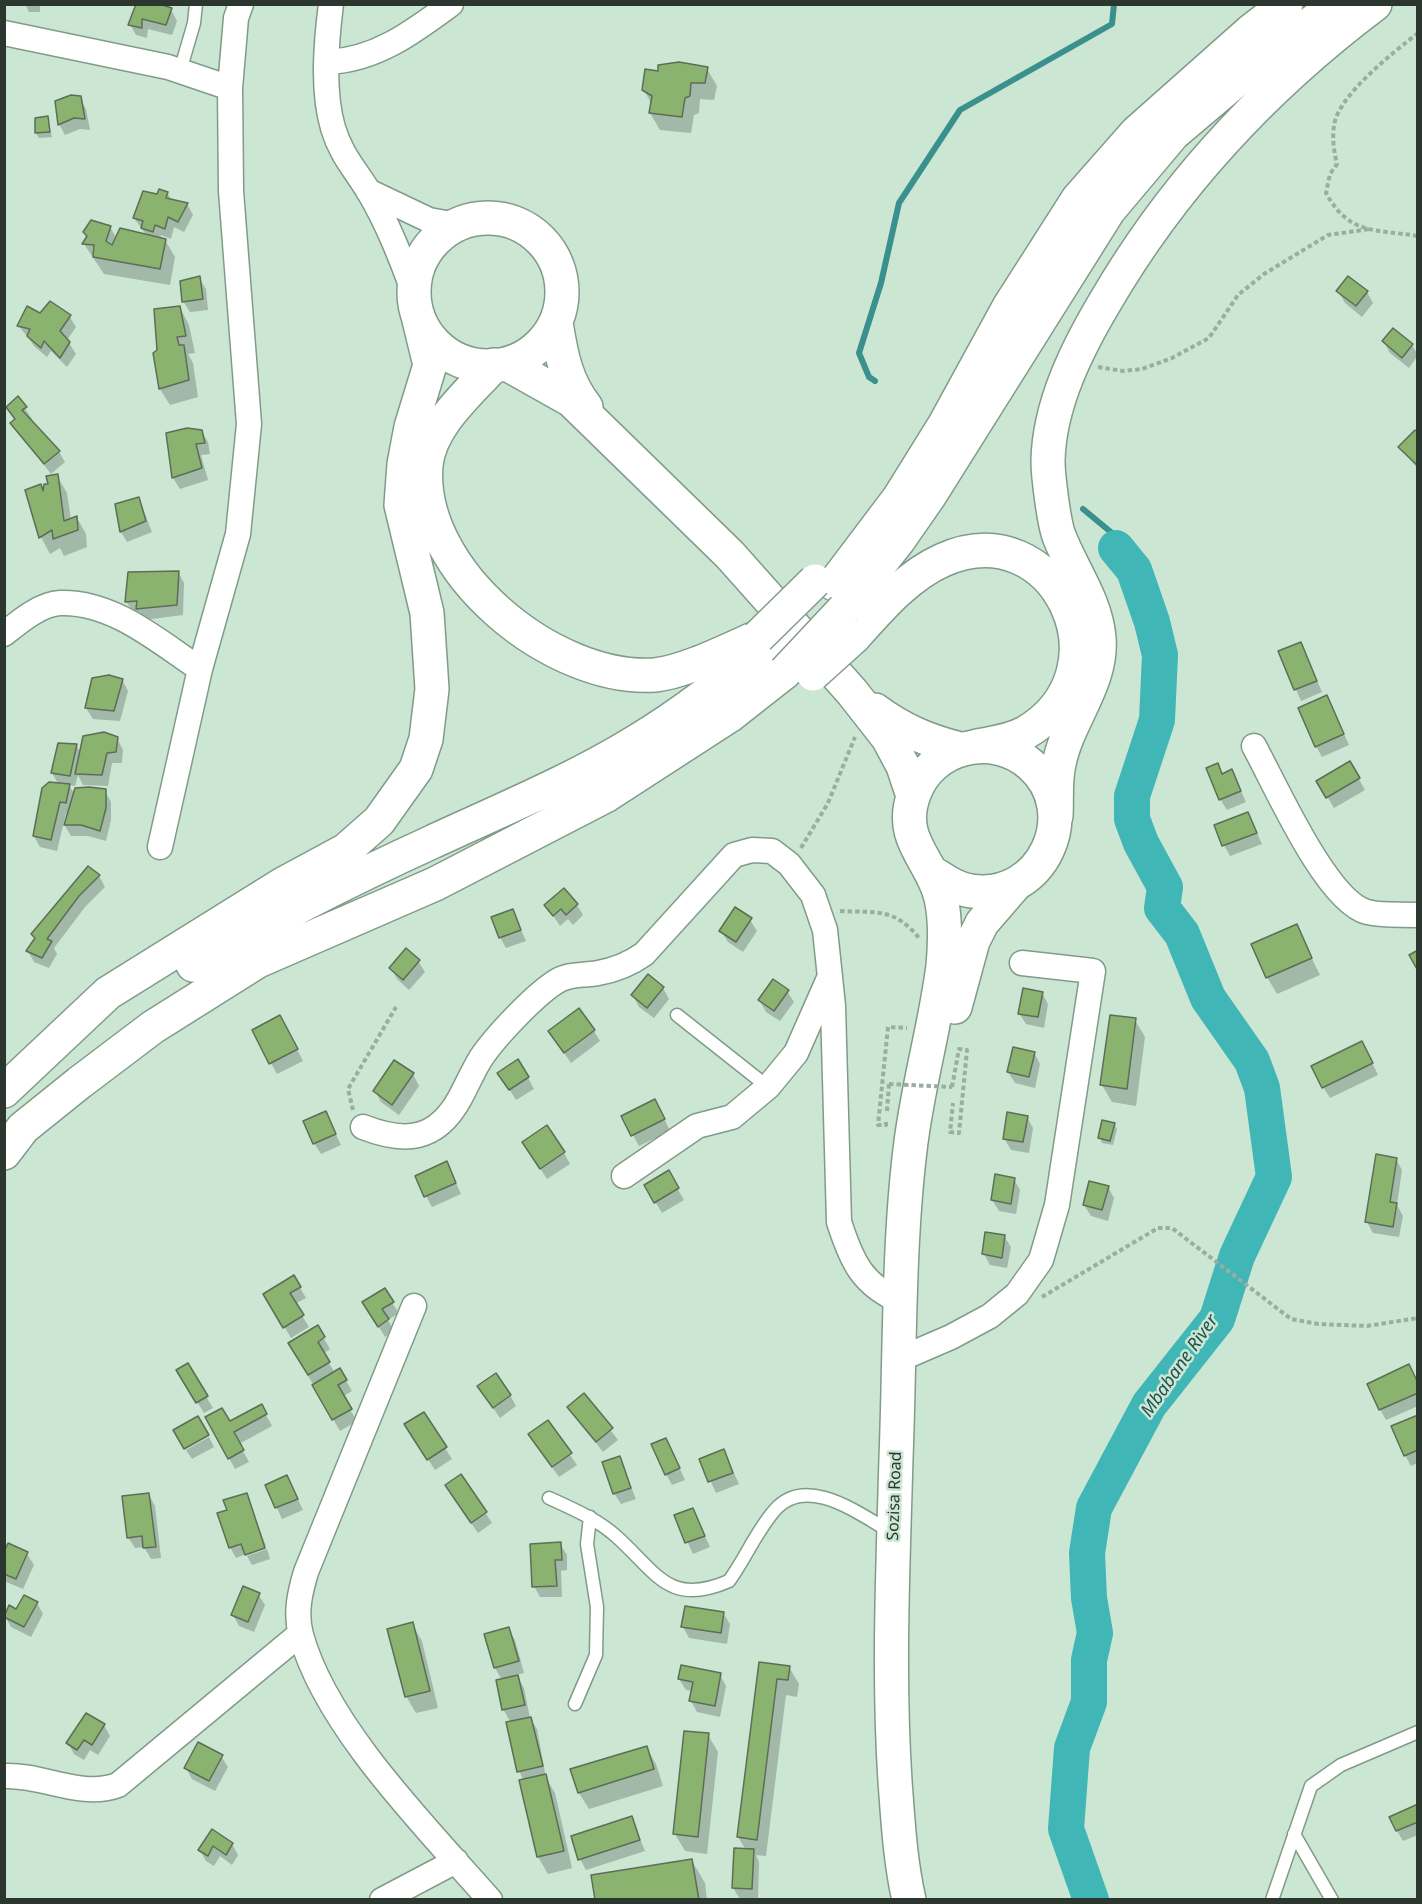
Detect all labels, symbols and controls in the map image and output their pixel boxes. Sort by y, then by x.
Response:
water label: Mbabane River [1137,1311,1223,1421]
street label: Sozisa Road [884,1451,906,1541]

